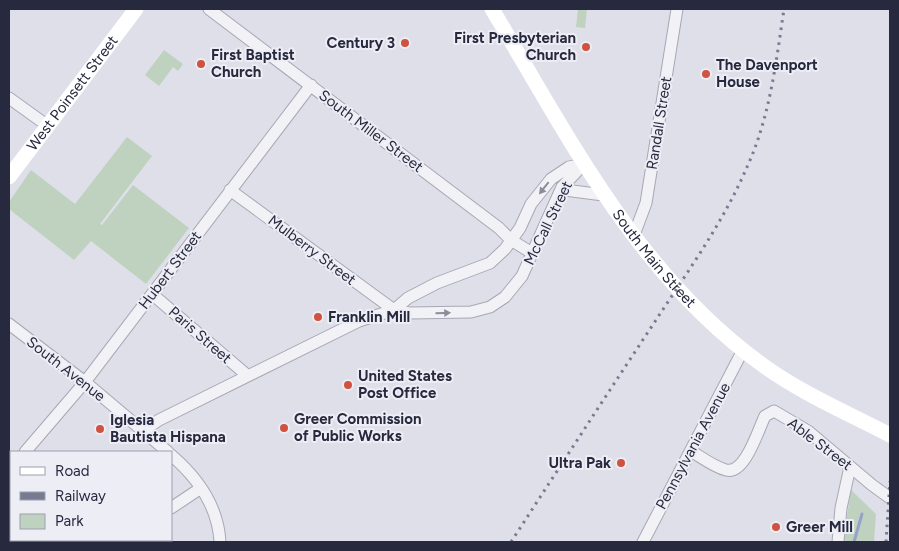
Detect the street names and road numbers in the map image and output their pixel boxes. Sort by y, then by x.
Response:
street label: West Poinsett Street [23,32,122,154]
street label: Randall Street [643,75,675,171]
street label: South Miller Street [315,86,427,176]
street label: McCall Street [520,178,576,268]
street label: South Main Street [609,206,700,312]
street label: Mulberry Street [265,211,360,289]
street label: Hubert Street [135,227,205,313]
street label: Paris Street [165,303,235,367]
street label: South Avenue [23,333,109,405]
street label: Pennsylvania Avenue [652,380,734,512]
street label: Able Street [784,414,856,474]

